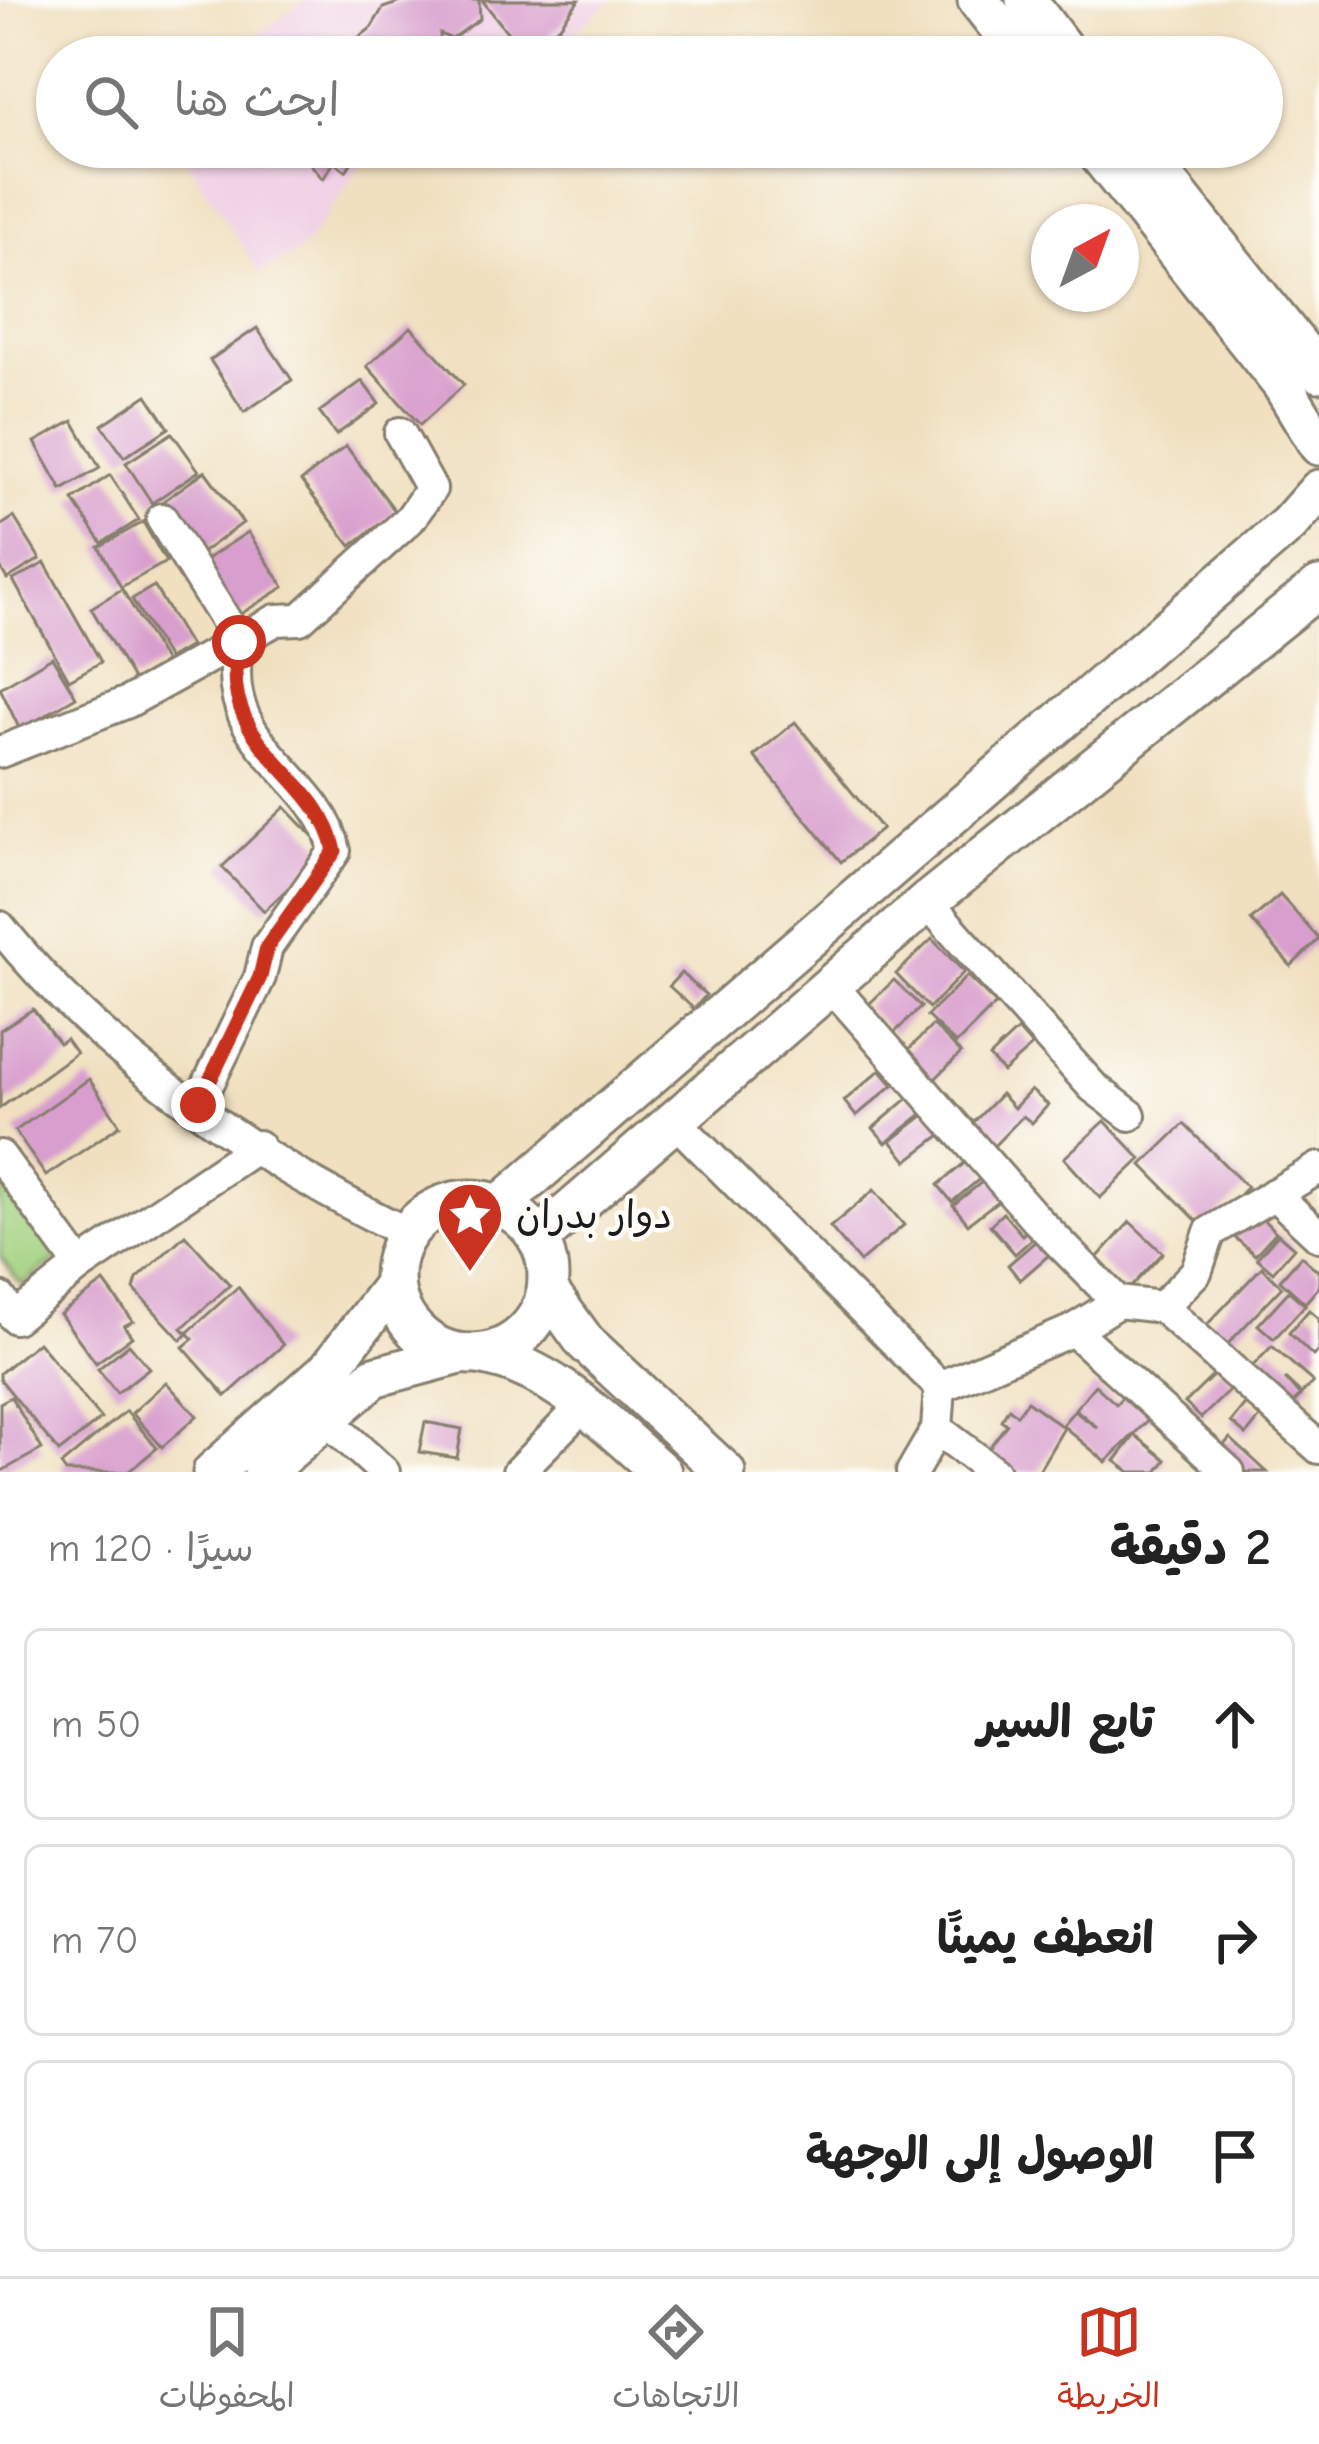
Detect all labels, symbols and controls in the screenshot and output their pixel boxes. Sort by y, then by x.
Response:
search box [36,36,1283,168]
icon: search [78,69,144,135]
text: ابحث هنا [174,74,339,126]
north arrow [1031,204,1139,312]
route start [212,615,266,669]
route end [171,1078,225,1132]
place icon: دوار بدران [435,1180,505,1274]
place label: دوار بدران [516,1193,672,1238]
text: 2 دقيقة [1110,1518,1271,1577]
text: سيرًا · 120 m [48,1526,254,1571]
icon: ahead [1202,1691,1268,1757]
text: تابع السير [978,1696,1154,1748]
text: 50 m [51,1702,141,1747]
icon: right [1202,1907,1268,1973]
text: انعطف يمينًا [937,1912,1154,1964]
text: 70 m [51,1918,139,1963]
icon: arrive [1202,2123,1268,2189]
text: الوصول إلى الوجهة [806,2128,1154,2180]
tab: المحفوظات [159,2299,295,2425]
tab: الاتجاهات [612,2299,740,2425]
tab: الخريطة [1057,2299,1160,2425]

